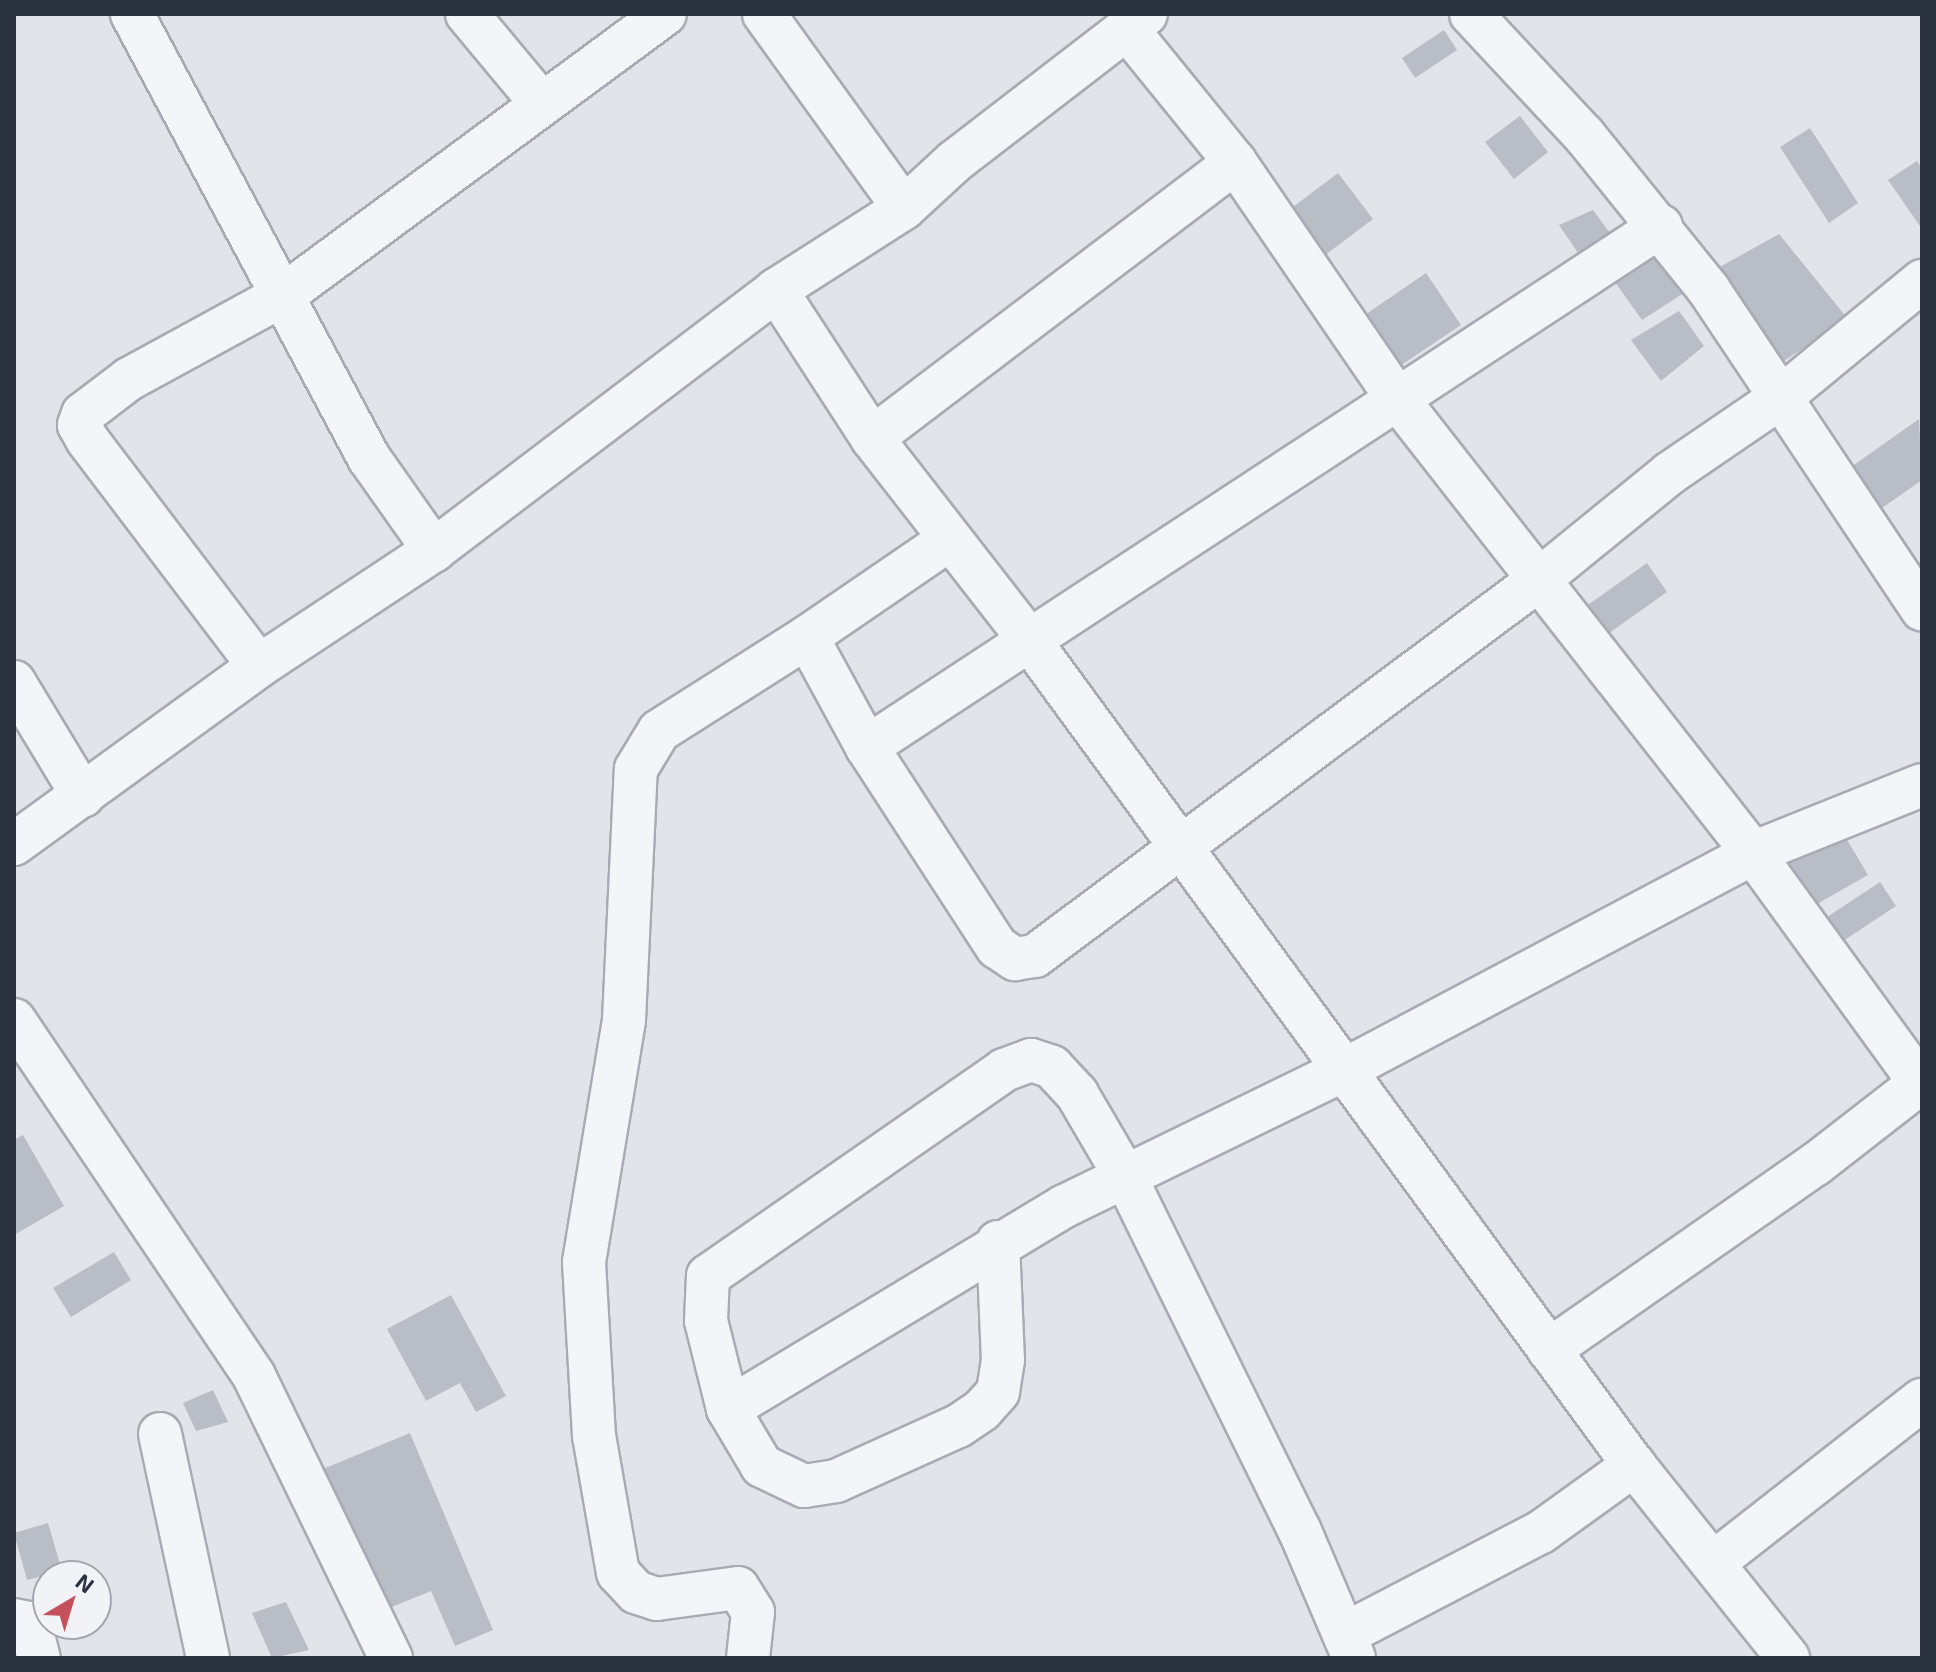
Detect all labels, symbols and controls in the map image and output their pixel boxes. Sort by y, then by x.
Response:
north arrow [32,1560,112,1640]
text: N [71,1568,100,1598]

